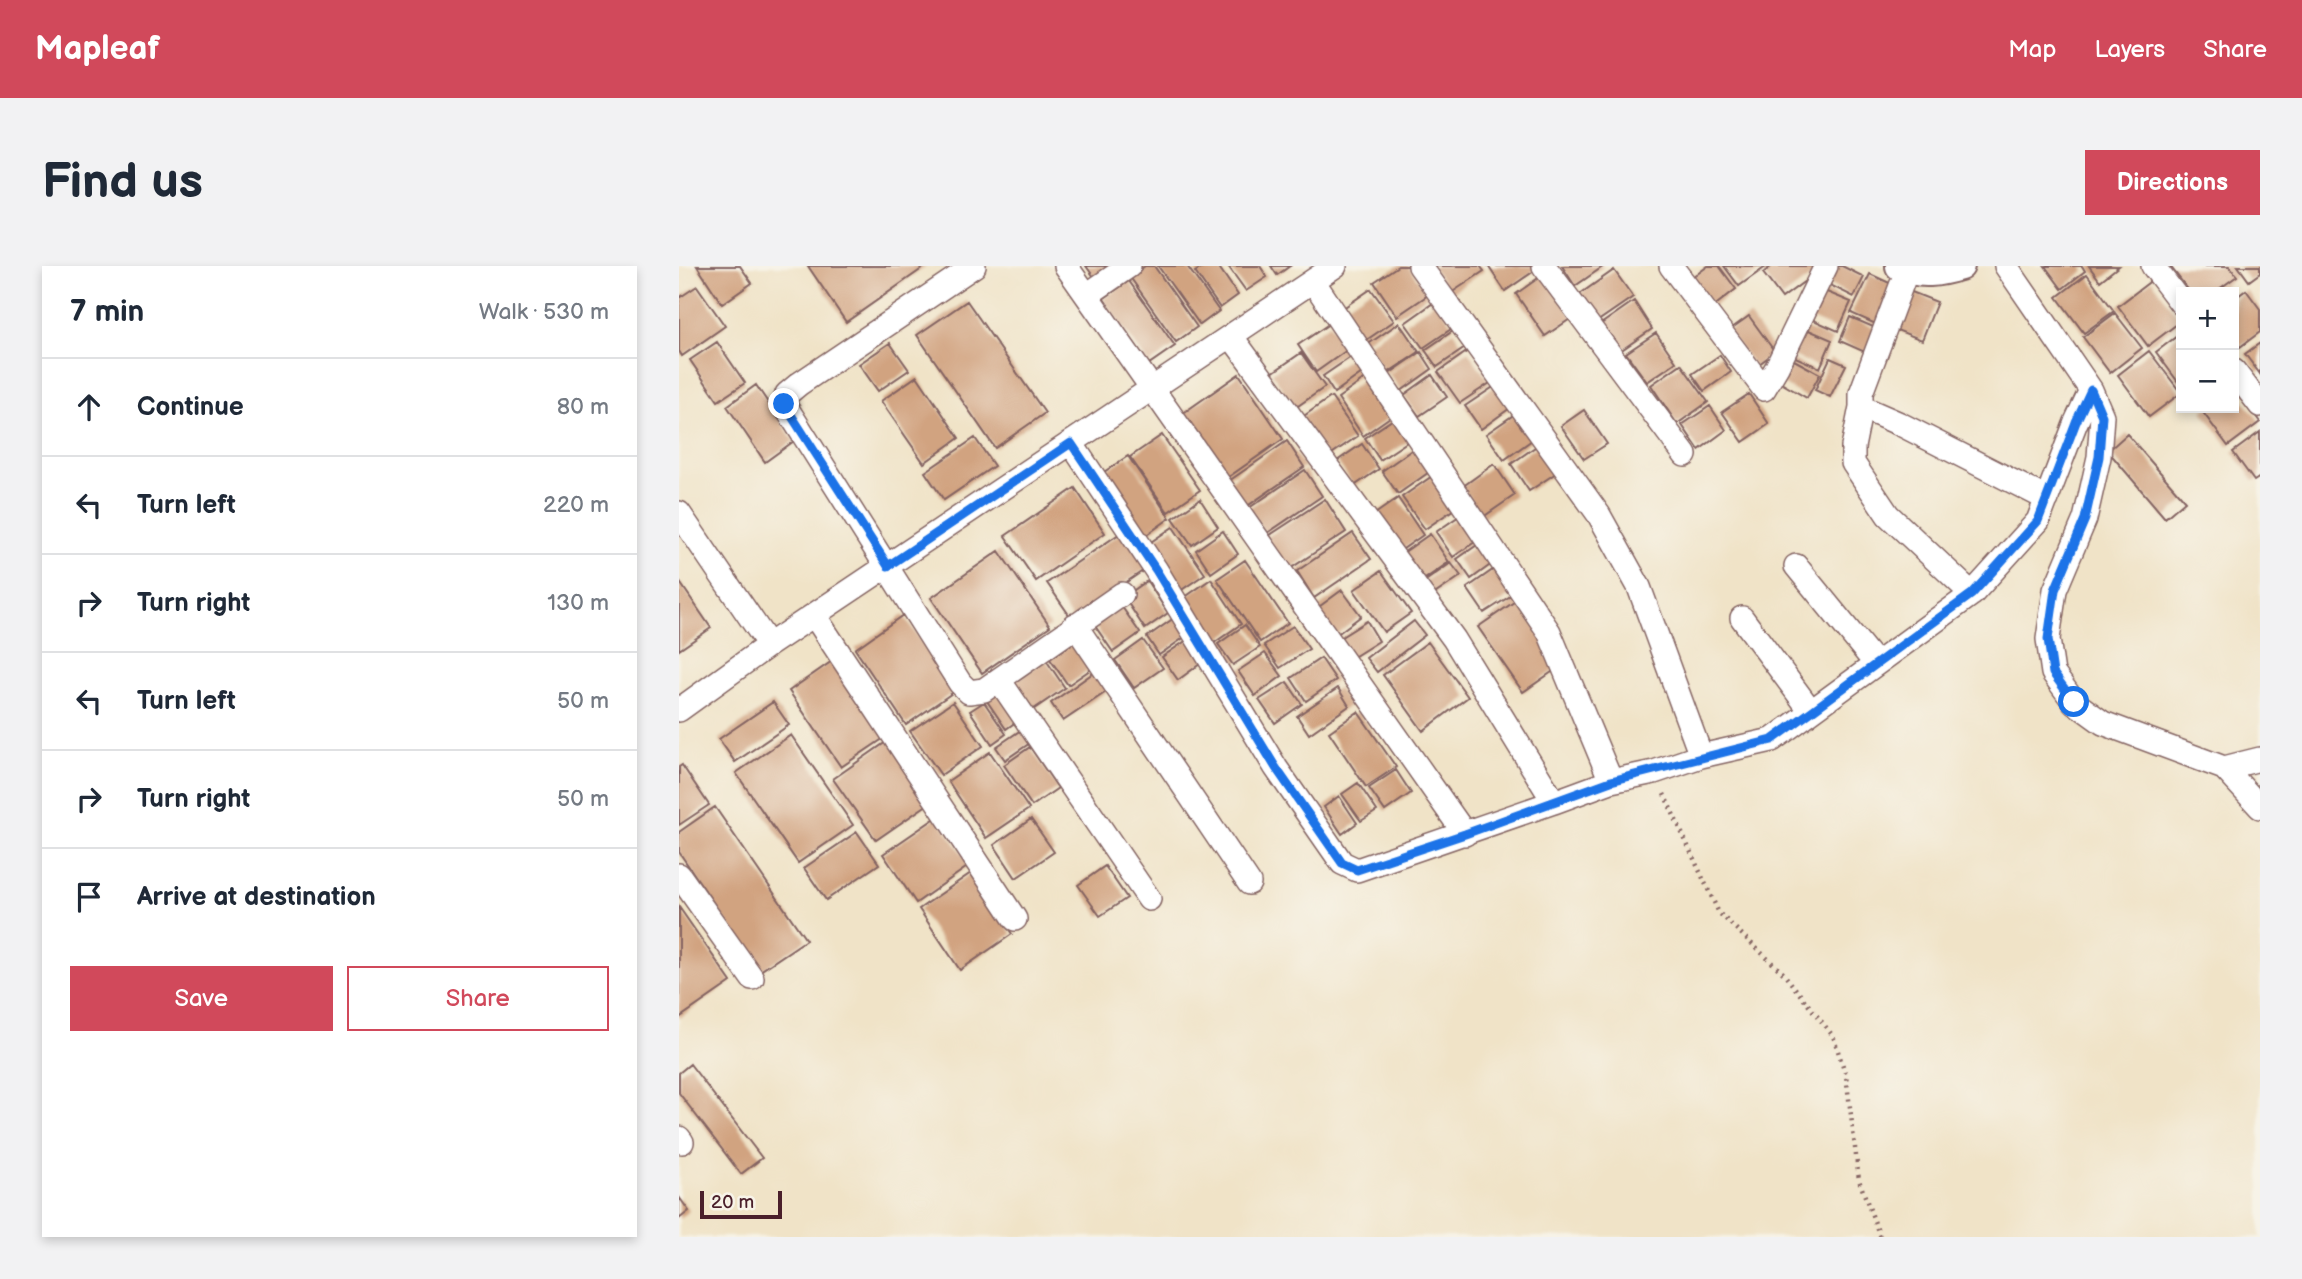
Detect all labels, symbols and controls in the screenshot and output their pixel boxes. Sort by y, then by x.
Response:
text: Mapleaf [35,29,160,69]
text: Map [2008,35,2056,64]
text: Layers [2094,35,2165,64]
text: Share [2203,35,2267,64]
button: Directions [2085,150,2260,215]
text: Find us [42,153,203,212]
map controls [2176,287,2239,413]
button: + [2176,287,2239,350]
text: 7 min [70,294,144,330]
text: Walk · 530 m [479,298,609,326]
button: − [2176,350,2239,413]
icon: ahead [70,388,108,426]
route end [768,388,799,419]
text: Continue [137,392,244,423]
text: 80 m [557,393,609,421]
icon: left [70,486,108,524]
text: Turn left [137,490,236,521]
text: 220 m [543,491,609,519]
icon: right [70,584,108,622]
text: Turn right [137,588,250,619]
text: 130 m [547,589,609,617]
icon: left [70,682,108,720]
text: Turn left [137,686,236,717]
route start [2058,686,2089,717]
text: 50 m [557,687,609,715]
icon: right [70,780,108,818]
text: Turn right [137,784,250,815]
text: 50 m [557,785,609,813]
icon: arrive [70,878,108,916]
text: Arrive at destination [137,882,376,913]
button: Save [70,966,333,1031]
button: Share [347,966,609,1031]
scale bar [700,1188,782,1220]
text: 20 m [711,1191,754,1214]

